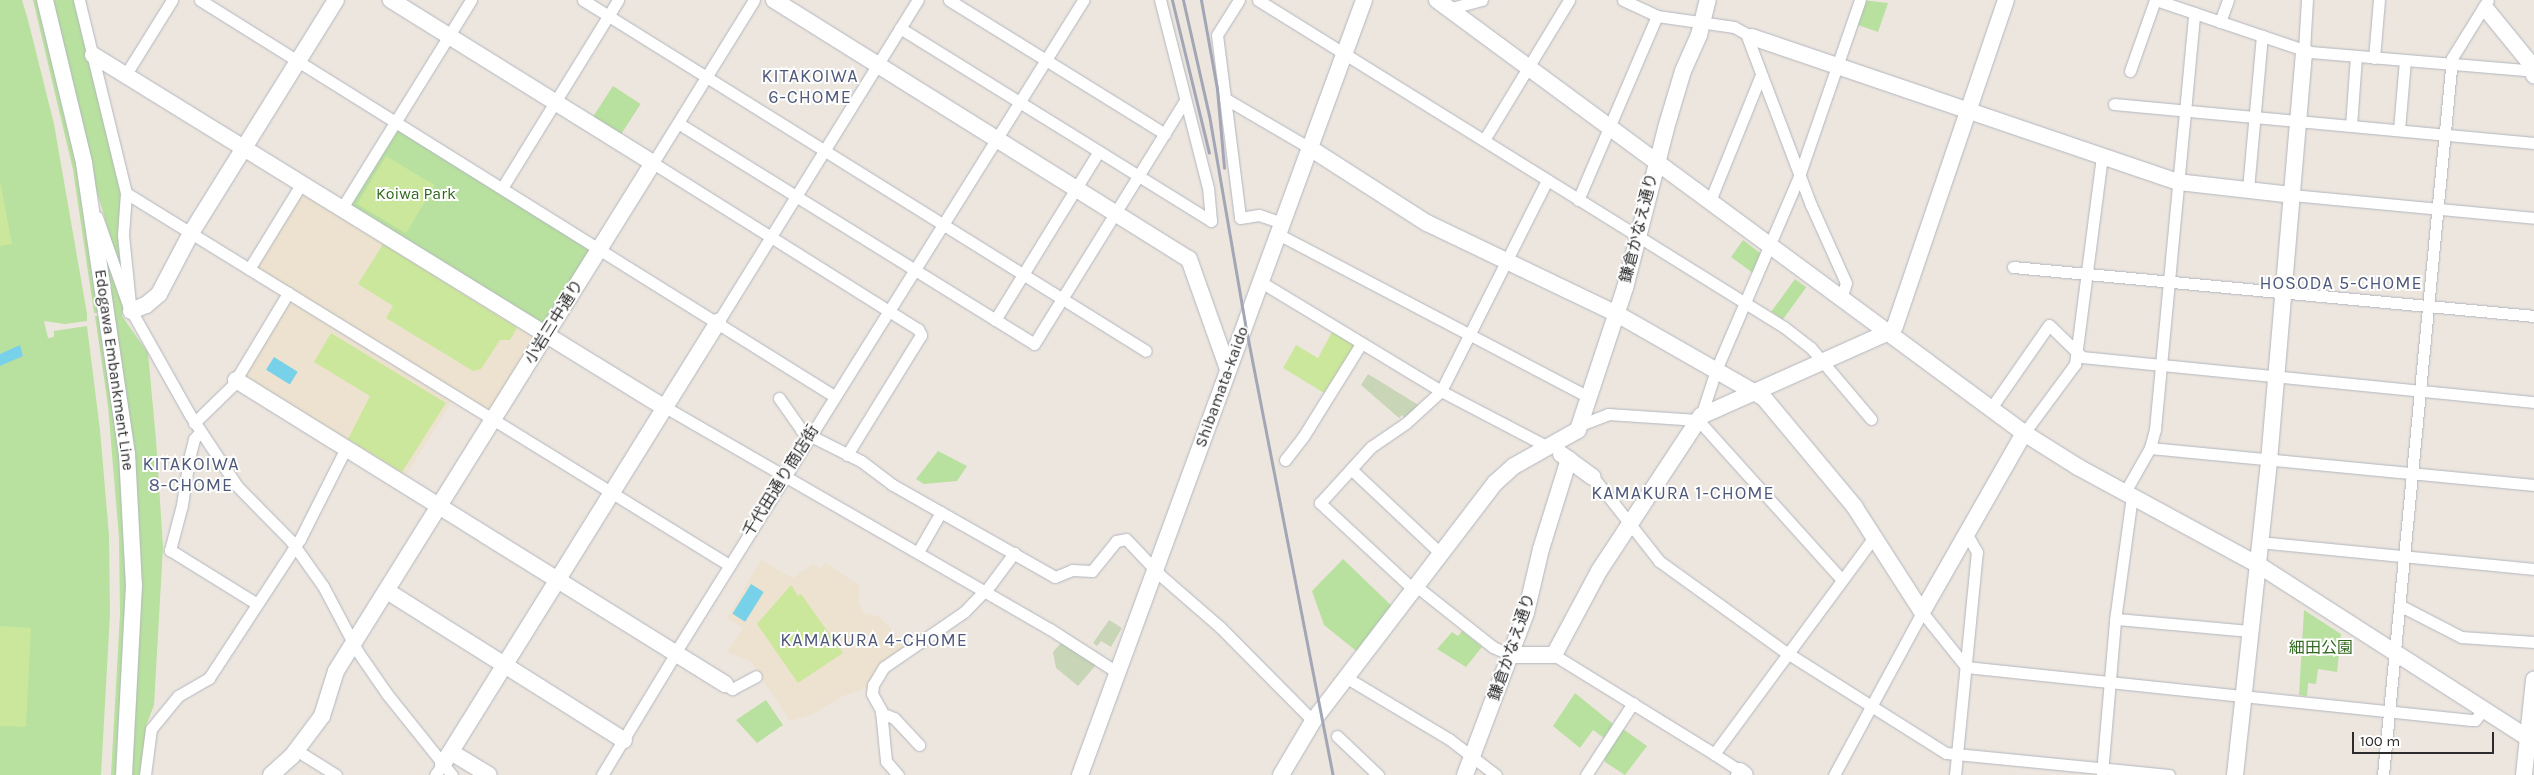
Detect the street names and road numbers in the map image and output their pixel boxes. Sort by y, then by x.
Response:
street label: 鎌倉かなえ通り [1616,171,1662,285]
street label: Edogawa Embankment Line [90,268,138,472]
street label: 小岩三中通り [520,276,588,368]
street label: Shibamata-kaido [1191,324,1253,450]
street label: 千代田通り商店街 [739,422,823,540]
street label: 鎌倉かなえ通り [1485,591,1539,703]

